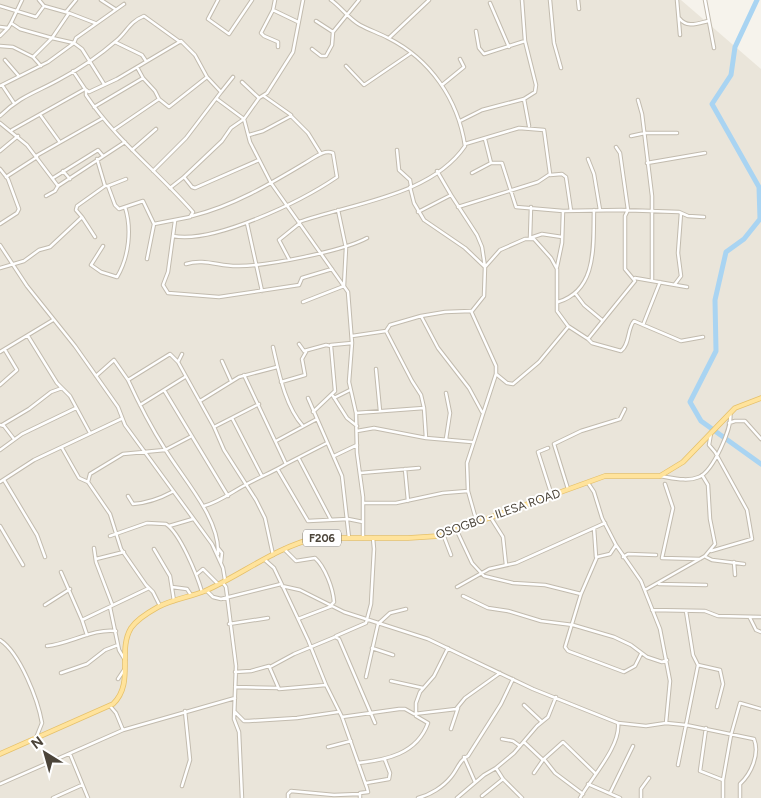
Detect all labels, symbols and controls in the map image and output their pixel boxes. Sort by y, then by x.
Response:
street label: OSOGBO - ILESA ROAD [434,486,562,542]
road number: F206 [303,530,341,546]
north arrow [20,728,70,778]
text: N [28,733,47,753]

